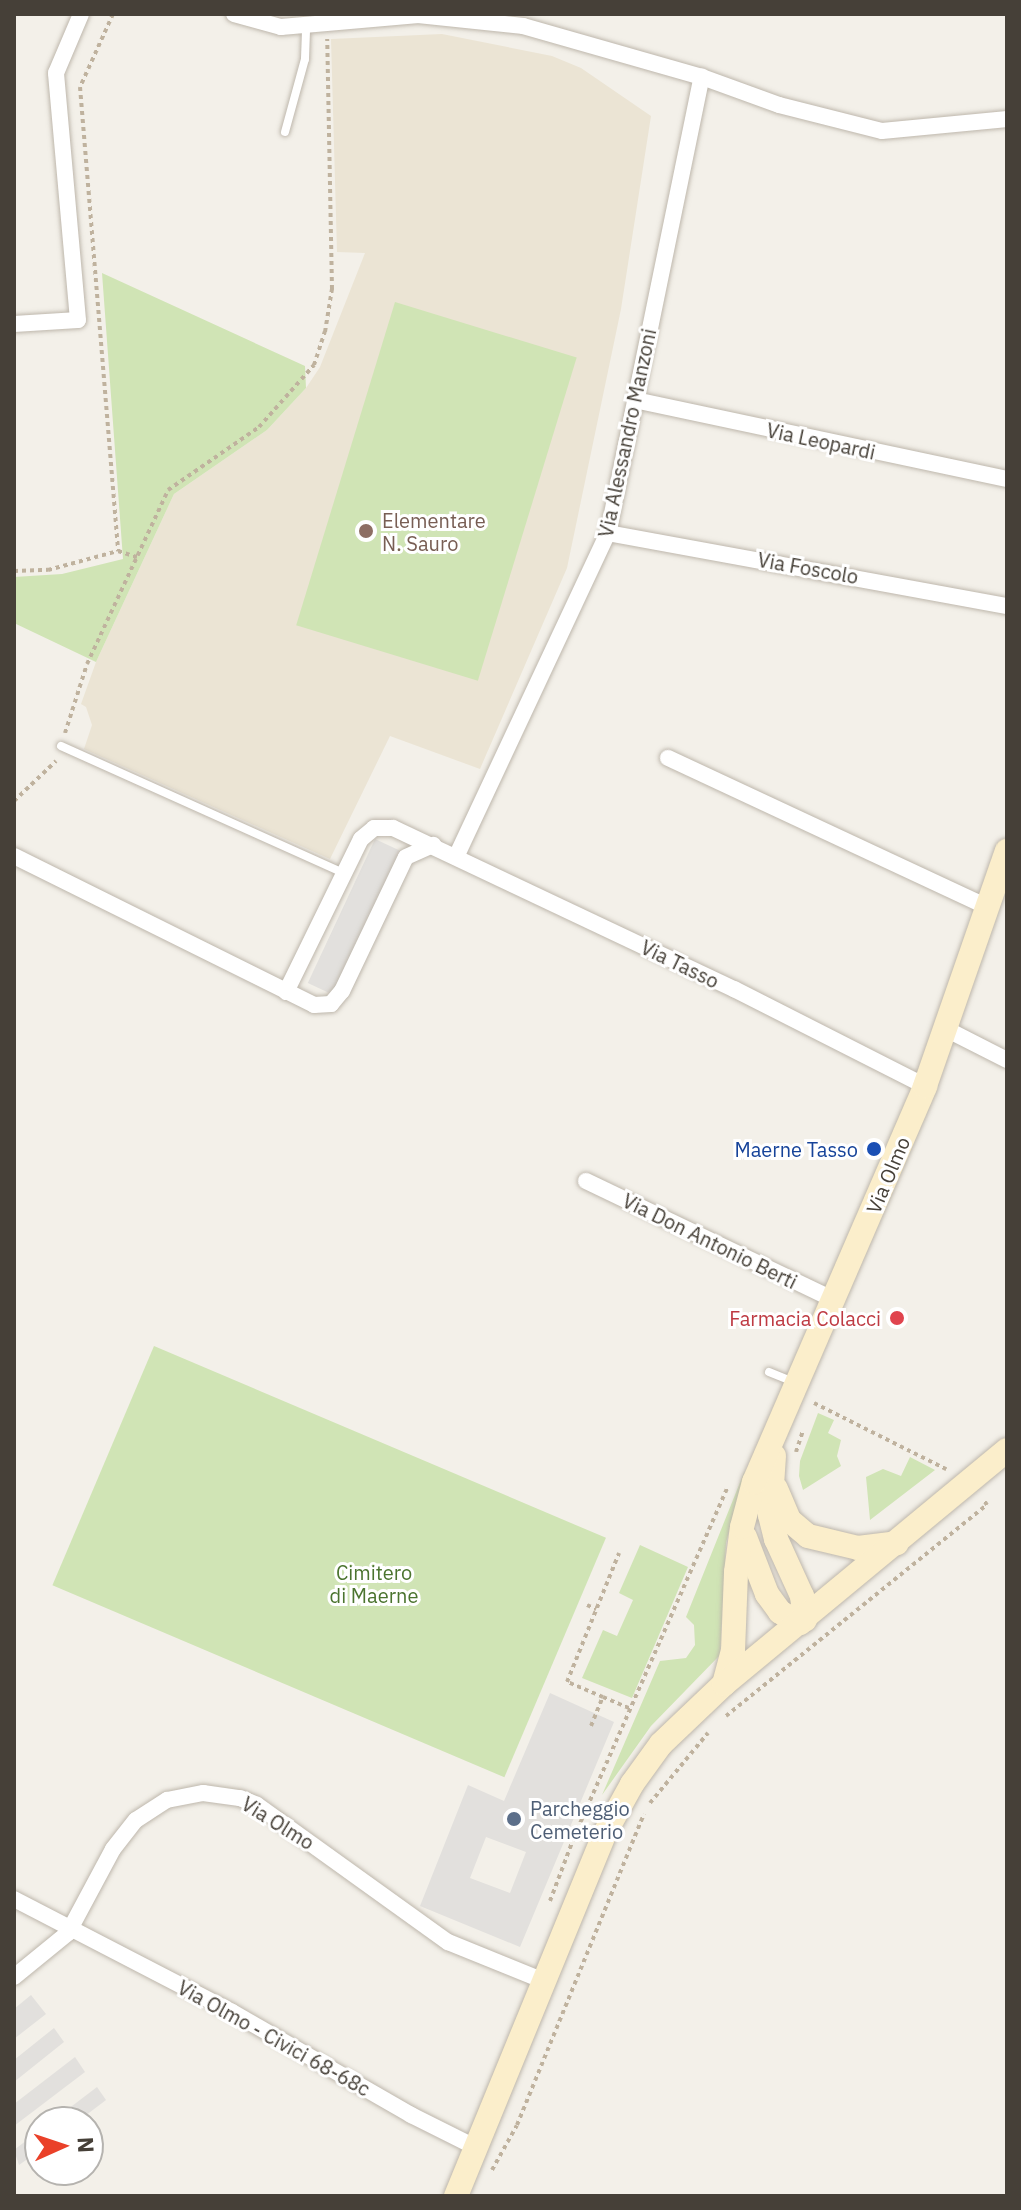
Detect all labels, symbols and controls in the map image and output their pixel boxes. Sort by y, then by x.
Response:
street label: Via Alessandro Manzoni [593,326,661,540]
street label: Via Leopardi [764,418,878,464]
place label: Elementare N. Sauro [382,508,486,555]
marker: Elementare N. Sauro [357,522,375,540]
street label: Via Foscolo [756,547,860,589]
street label: Via Tasso [637,935,723,993]
street label: Via Olmo [861,1133,915,1217]
place label: Maerne Tasso [734,1137,858,1161]
marker: Maerne Tasso [865,1140,883,1158]
street label: Via Don Antonio Berti [619,1188,801,1294]
place label: Farmacia Colacci [729,1306,881,1330]
marker: Farmacia Colacci [888,1309,906,1327]
park label: Cimitero di Maerne [330,1560,418,1607]
street label: Via Olmo [237,1791,319,1855]
place label: Parcheggio Cemeterio [530,1796,630,1843]
marker: Parcheggio Cemeterio [505,1810,523,1828]
street label: Via Olmo - Civici 68-68c [174,1975,374,2101]
north arrow [24,2106,104,2186]
text: N [72,2136,101,2154]

